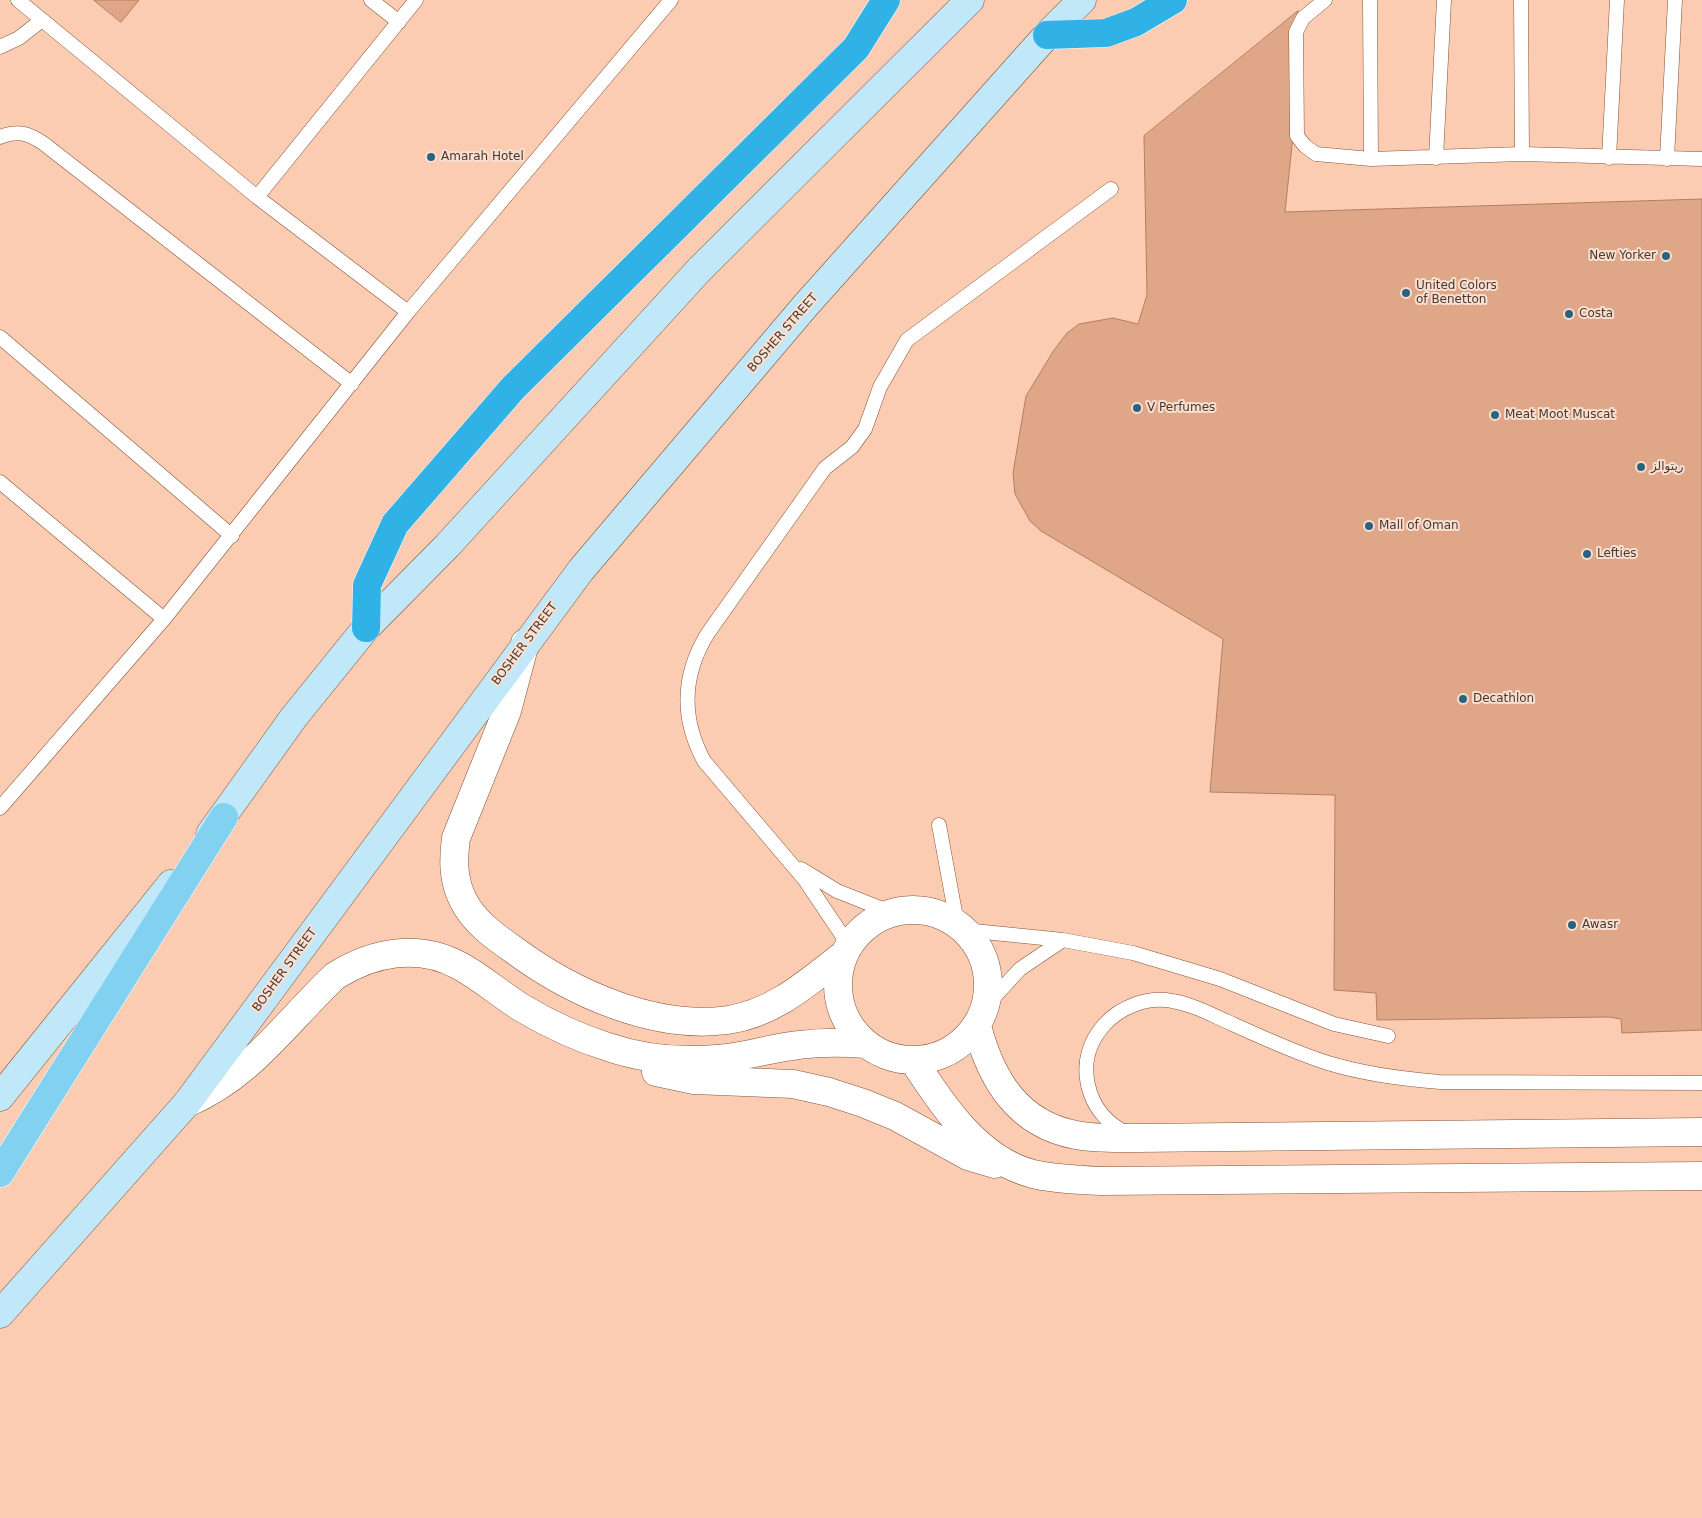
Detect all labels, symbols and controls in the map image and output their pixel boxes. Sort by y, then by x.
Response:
place label: Amarah Hotel [441,150,524,164]
marker: Amarah Hotel [425,151,437,163]
place label: New Yorker [1589,249,1656,263]
marker: New Yorker [1660,250,1672,262]
place label: United Colors of Benetton [1416,279,1497,307]
marker: United Colors of Benetton [1400,287,1412,299]
street label: BOSHER STREET [745,291,821,375]
place label: Costa [1579,307,1613,321]
marker: Costa [1563,308,1575,320]
place label: V Perfumes [1147,401,1215,415]
marker: V Perfumes [1131,402,1143,414]
place label: Meat Moot Muscat [1505,408,1615,422]
marker: Meat Moot Muscat [1489,409,1501,421]
place label: ريتوالز [1651,460,1684,474]
marker: ريتوالز [1635,461,1647,473]
place label: Mall of Oman [1379,519,1459,533]
marker: Mall of Oman [1363,520,1375,532]
place label: Lefties [1597,547,1637,561]
marker: Lefties [1581,548,1593,560]
street label: BOSHER STREET [489,600,561,688]
place label: Decathlon [1473,692,1534,706]
marker: Decathlon [1457,693,1469,705]
place label: Awasr [1582,918,1618,932]
marker: Awasr [1566,919,1578,931]
street label: BOSHER STREET [250,925,320,1015]

